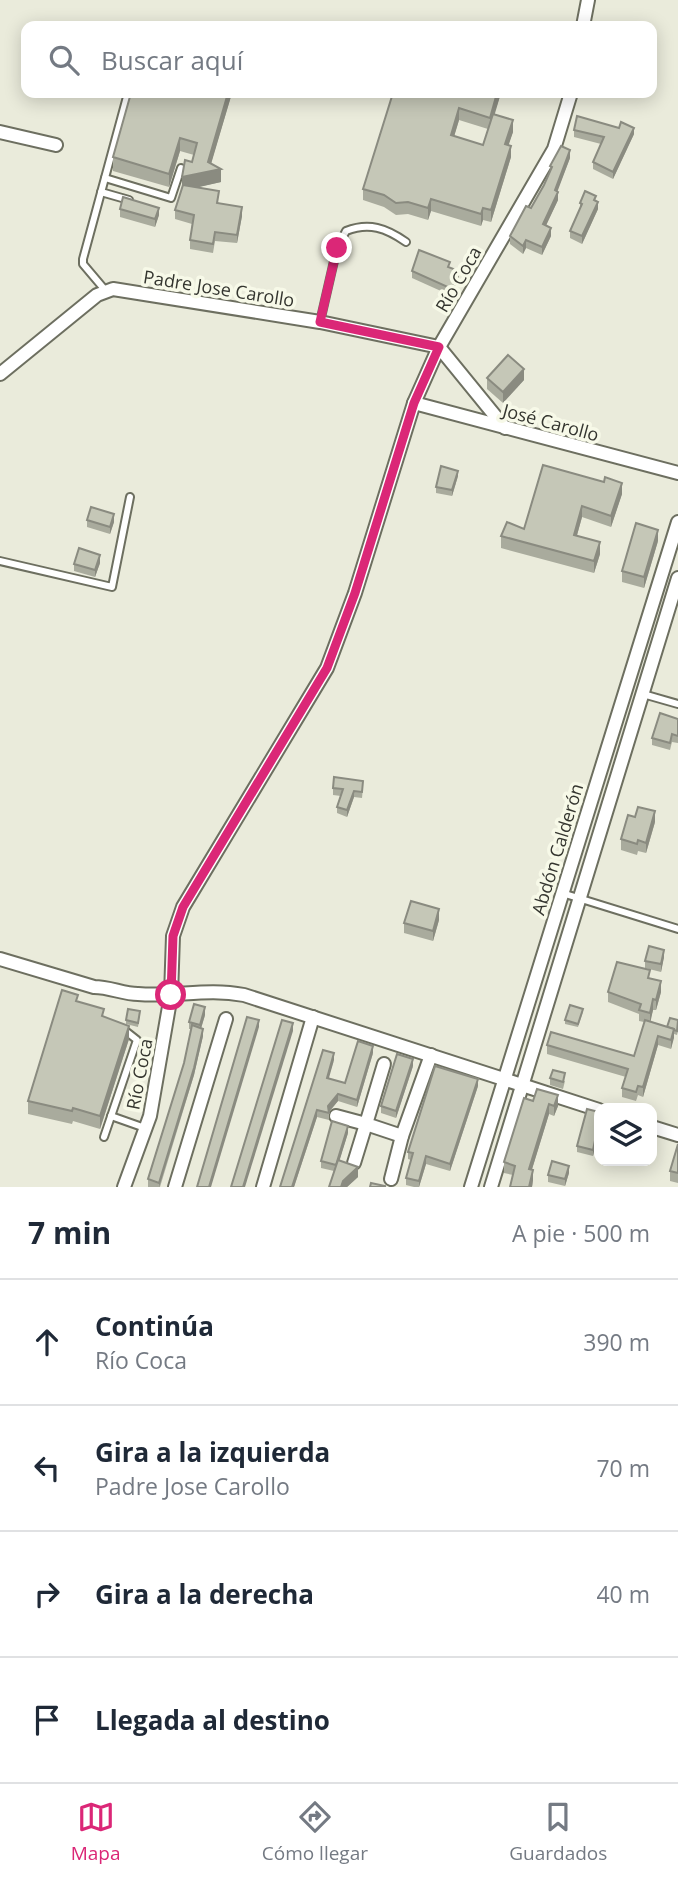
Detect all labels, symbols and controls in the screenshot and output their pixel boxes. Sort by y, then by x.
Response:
search box [21,21,657,98]
icon: search [45,41,83,79]
text: Buscar aquí [101,42,243,78]
route end [321,232,352,263]
street label: Río Coca [430,242,486,316]
street label: Padre Jose Carollo [142,264,296,312]
street label: José Carollo [498,397,602,446]
street label: Abdón Calderón [526,780,588,918]
route start [155,979,186,1010]
street label: Río Coca [120,1036,158,1112]
map controls [594,1103,657,1166]
button: layers [594,1103,657,1166]
text: 7 min [28,1212,111,1253]
text: A pie · 500 m [512,1217,650,1249]
text: Continúa [95,1308,214,1344]
icon: ahead [28,1323,66,1361]
text: 390 m [583,1326,650,1358]
text: Río Coca [95,1344,187,1376]
text: Gira a la izquierda [95,1434,330,1470]
icon: left [28,1449,66,1487]
text: 70 m [596,1452,650,1484]
text: Padre Jose Carollo [95,1470,290,1502]
icon: right [28,1575,66,1613]
text: Gira a la derecha [95,1576,314,1612]
text: 40 m [596,1578,650,1610]
icon: arrive [28,1701,66,1739]
text: Llegada al destino [95,1702,330,1738]
tab: Mapa [71,1798,120,1866]
tab: Cómo llegar [262,1798,368,1866]
tab: Guardados [509,1798,607,1866]

